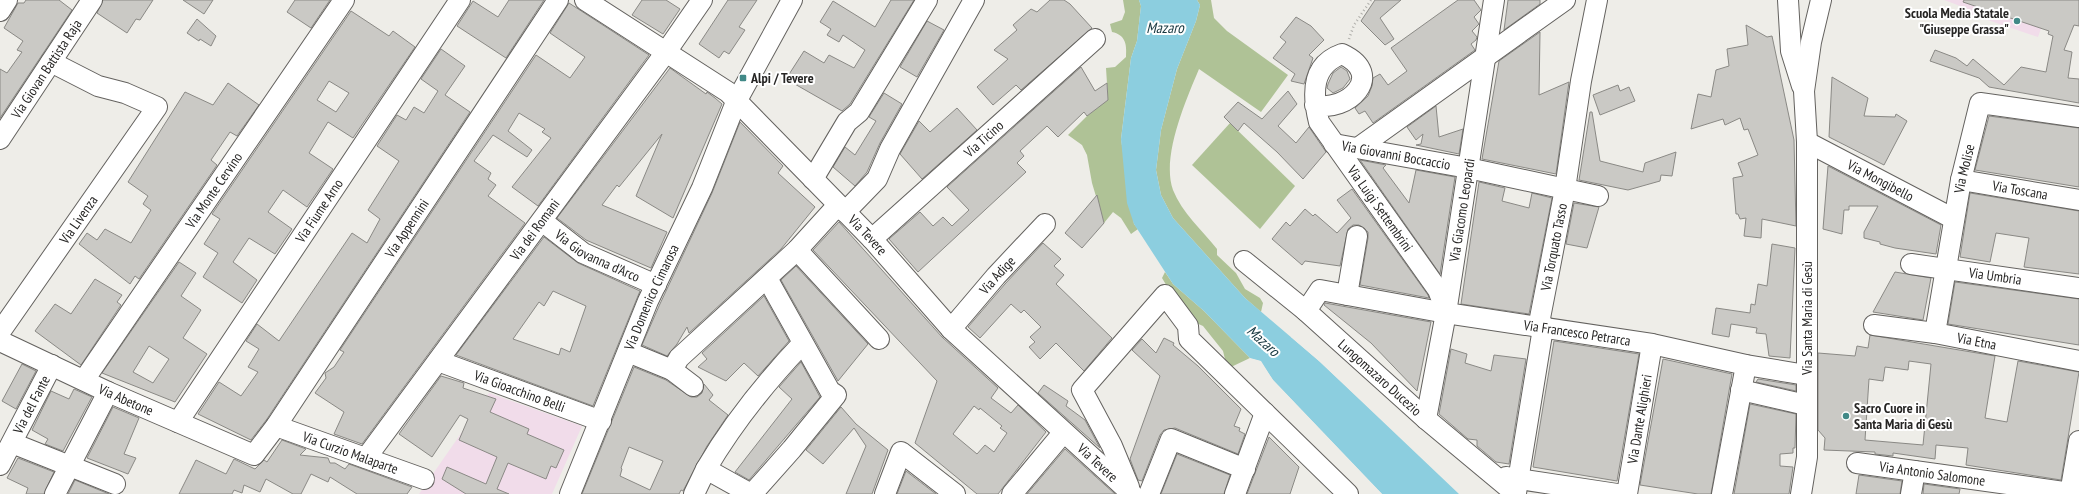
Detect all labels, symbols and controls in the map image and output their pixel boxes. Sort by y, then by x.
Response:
place label: Scuola Media Statale "Giuseppe Grassa" [1905,4,2009,38]
street label: Via Giovan Battista Raja [6,16,86,123]
marker: Scuola Media Statale "Giuseppe Grassa" [2012,16,2022,26]
water label: Mazaro [1146,18,1185,37]
place label: Alpi / Tevere [750,69,814,87]
marker: Alpi / Tevere [738,73,748,83]
street label: Via Ticino [959,116,1007,162]
street label: Via Giovanni Boccaccio [1339,136,1452,174]
street label: Via Molise [1950,142,1979,195]
street label: Via Monte Cervino [181,149,246,232]
street label: Via Mongibello [1843,155,1917,205]
street label: Via Giacomo Leopardi [1445,157,1479,264]
street label: Via Luigi Settembrini [1343,161,1417,255]
street label: Via Fiume Arno [291,175,347,247]
street label: Via Toscana [1990,176,2049,204]
street label: Via Livenza [55,192,102,248]
street label: Via Appennini [380,195,433,262]
street label: Via dei Romani [505,195,563,265]
street label: Via Torquato Tasso [1536,202,1571,293]
street label: Via Tevere [844,210,891,259]
street label: Via Giovanna d'Arco [550,225,643,286]
street label: Via Domenico Cimarosa [620,241,683,354]
street label: Via Adige [975,252,1019,299]
street label: Via Santa Maria di Gesù [1798,261,1816,376]
street label: Via Umbria [1967,263,2023,289]
street label: Via Francesco Petrarca [1521,316,1632,350]
water label: Mazaro [1243,321,1285,361]
street label: Via Etna [1954,328,1998,354]
street label: Lungomazaro Ducezio [1334,335,1425,420]
street label: Via Gioacchino Belli [471,366,568,416]
street label: Via del Fante [8,372,54,438]
street label: Via Dante Alighieri [1623,373,1656,466]
street label: Via Abetone [95,379,156,420]
place label: Sacro Cuore in Santa Maria di Gesù [1854,399,1952,433]
marker: Sacro Cuore in Santa Maria di Gesù [1841,411,1851,421]
street label: Via Curzio Malaparte [299,427,401,478]
street label: Via Tevere [1073,439,1122,486]
street label: Via Antonio Salomone [1877,457,1987,490]

